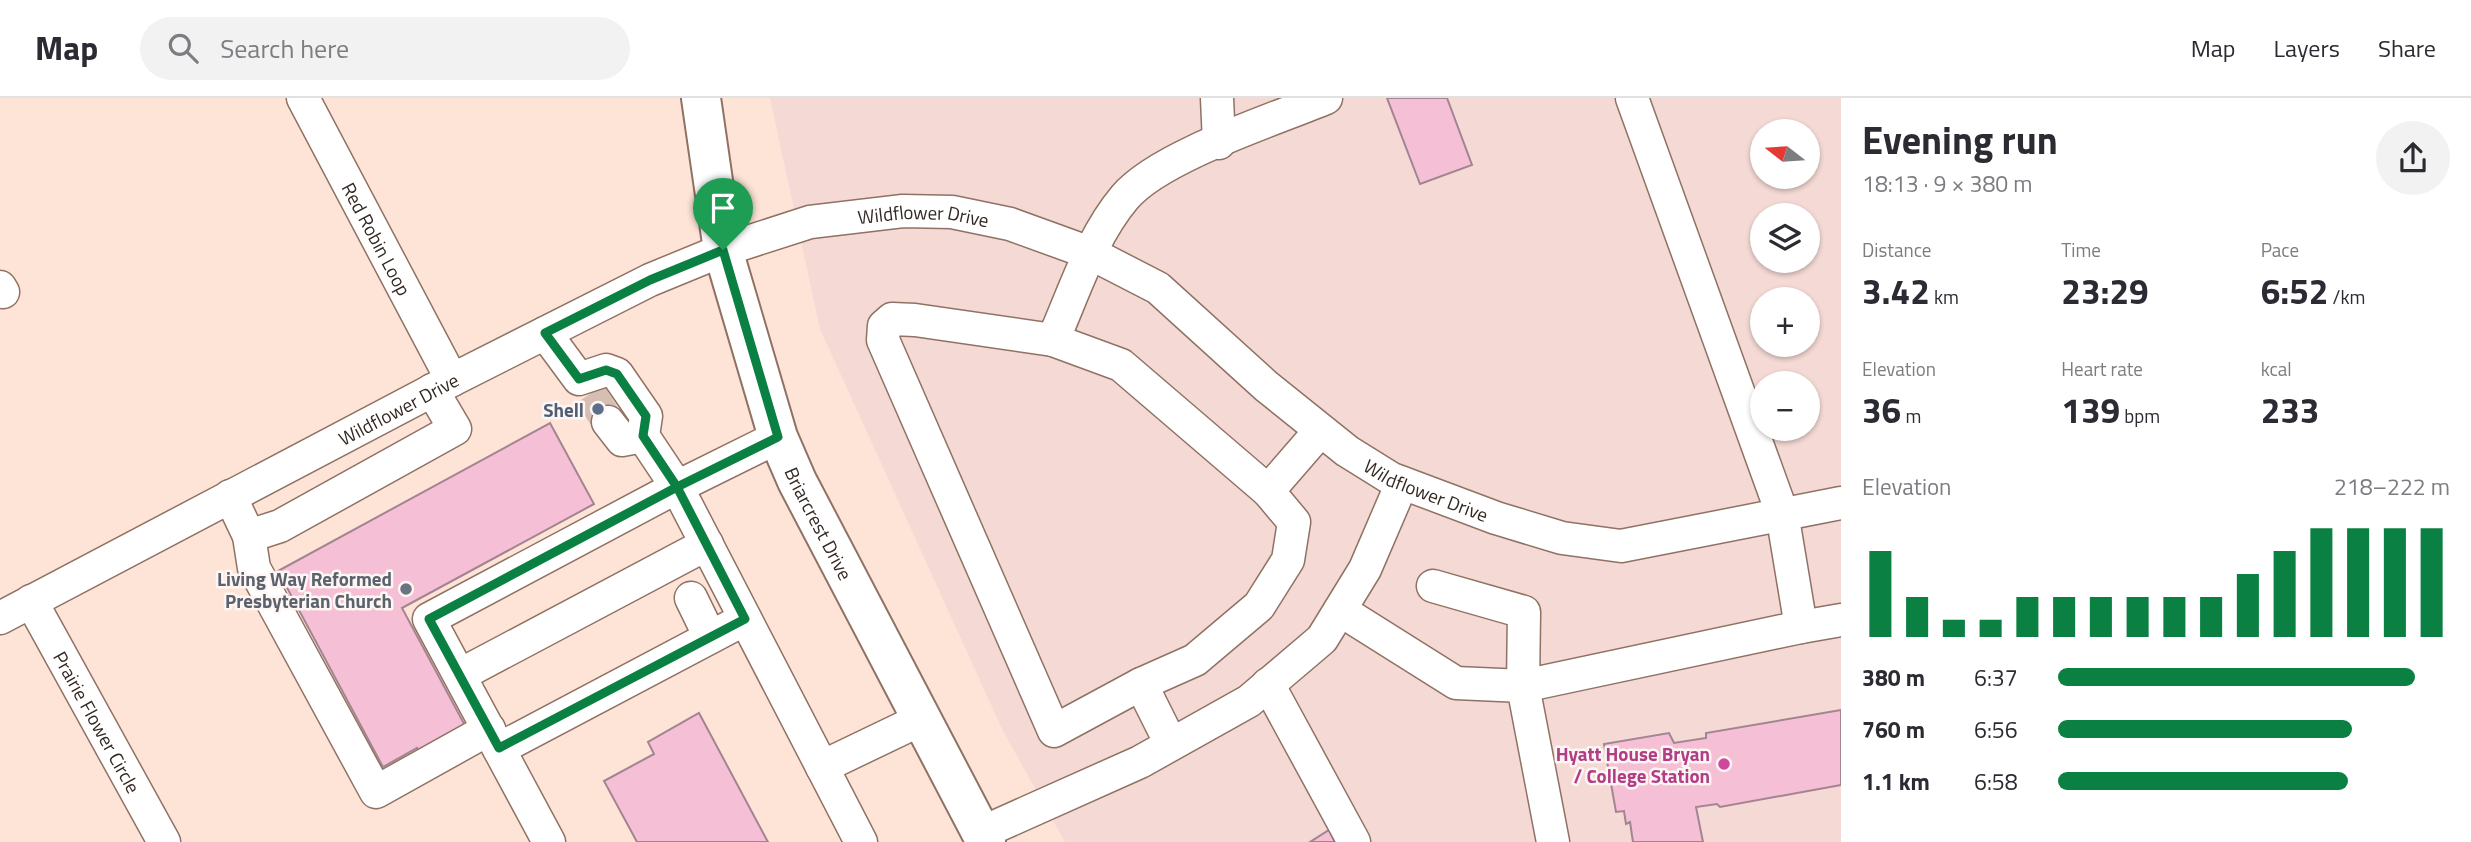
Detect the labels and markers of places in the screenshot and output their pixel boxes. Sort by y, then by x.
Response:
pin [693,178,753,250]
place label: Shell [543,395,584,424]
marker: Shell [590,401,606,417]
place label: Living Way Reformed Presbyterian Church [217,564,392,615]
marker: Living Way Reformed Presbyterian Church [398,581,414,597]
place label: Hyatt House Bryan / College Station [1556,739,1710,790]
marker: Hyatt House Bryan / College Station [1716,756,1732,772]

